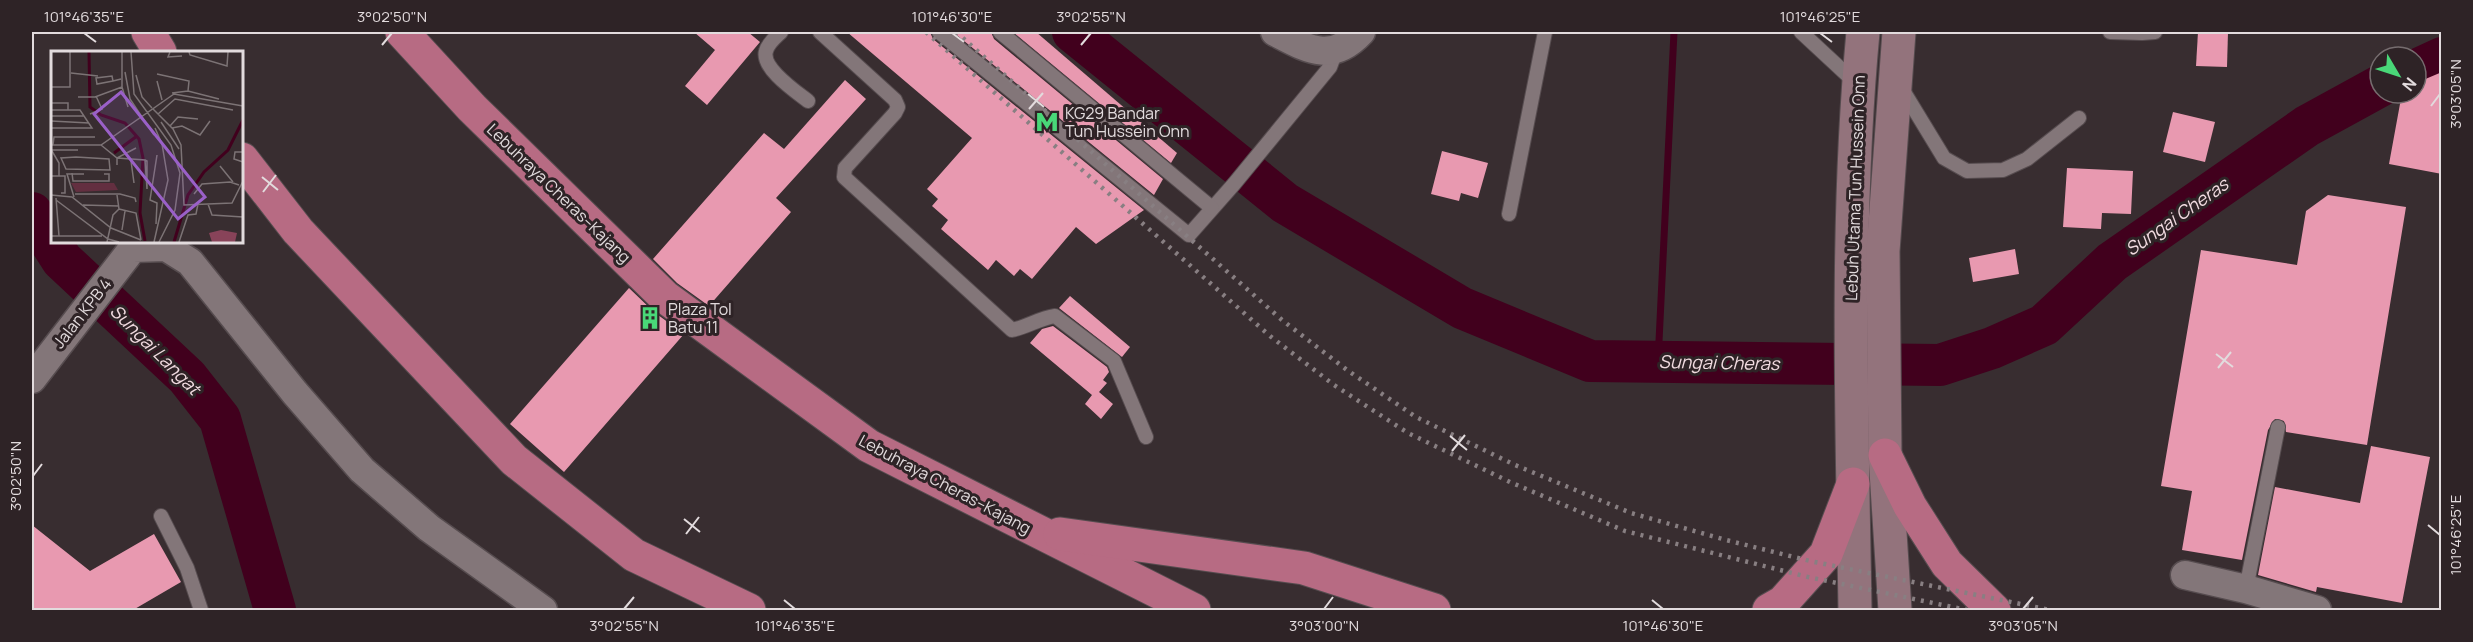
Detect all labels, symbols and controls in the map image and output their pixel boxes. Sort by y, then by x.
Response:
text: 101°46'35"E [44,6,124,27]
text: 3°02'50"N [357,6,427,27]
text: 101°46'30"E [912,6,992,27]
text: 3°02'55"N [1056,6,1126,27]
text: 101°46'25"E [1780,6,1860,27]
north arrow [2368,45,2428,105]
inset map [51,51,243,243]
text: 3°03'05"N [2445,59,2466,129]
text: N [2397,73,2422,96]
street label: Lebuh Utama Tun Hussein Onn [1840,75,1870,301]
place label: KG29 Bandar Tun Hussein Onn [1065,102,1190,142]
metro station icon: KG29 Bandar Tun Hussein Onn [1034,109,1060,135]
street label: Lebuhraya Cheras–Kajang [482,118,636,268]
water label: Sungai Cheras [2120,171,2234,261]
street label: Jalan KPB 4 [48,273,116,353]
place label: Plaza Tol Batu 11 [668,298,732,338]
water label: Sungai Langat [105,299,207,401]
building icon: Plaza Tol Batu 11 [637,305,663,331]
water label: Sungai Cheras [1659,349,1781,375]
street label: Lebuhraya Cheras–Kajang [855,429,1035,539]
text: 3°02'50"N [5,441,26,511]
text: 101°46'25"E [2445,495,2466,575]
text: 3°02'55"N [589,615,659,636]
text: 101°46'35"E [755,615,835,636]
text: 3°03'00"N [1289,615,1359,636]
text: 101°46'30"E [1623,615,1703,636]
text: 3°03'05"N [1988,615,2058,636]

